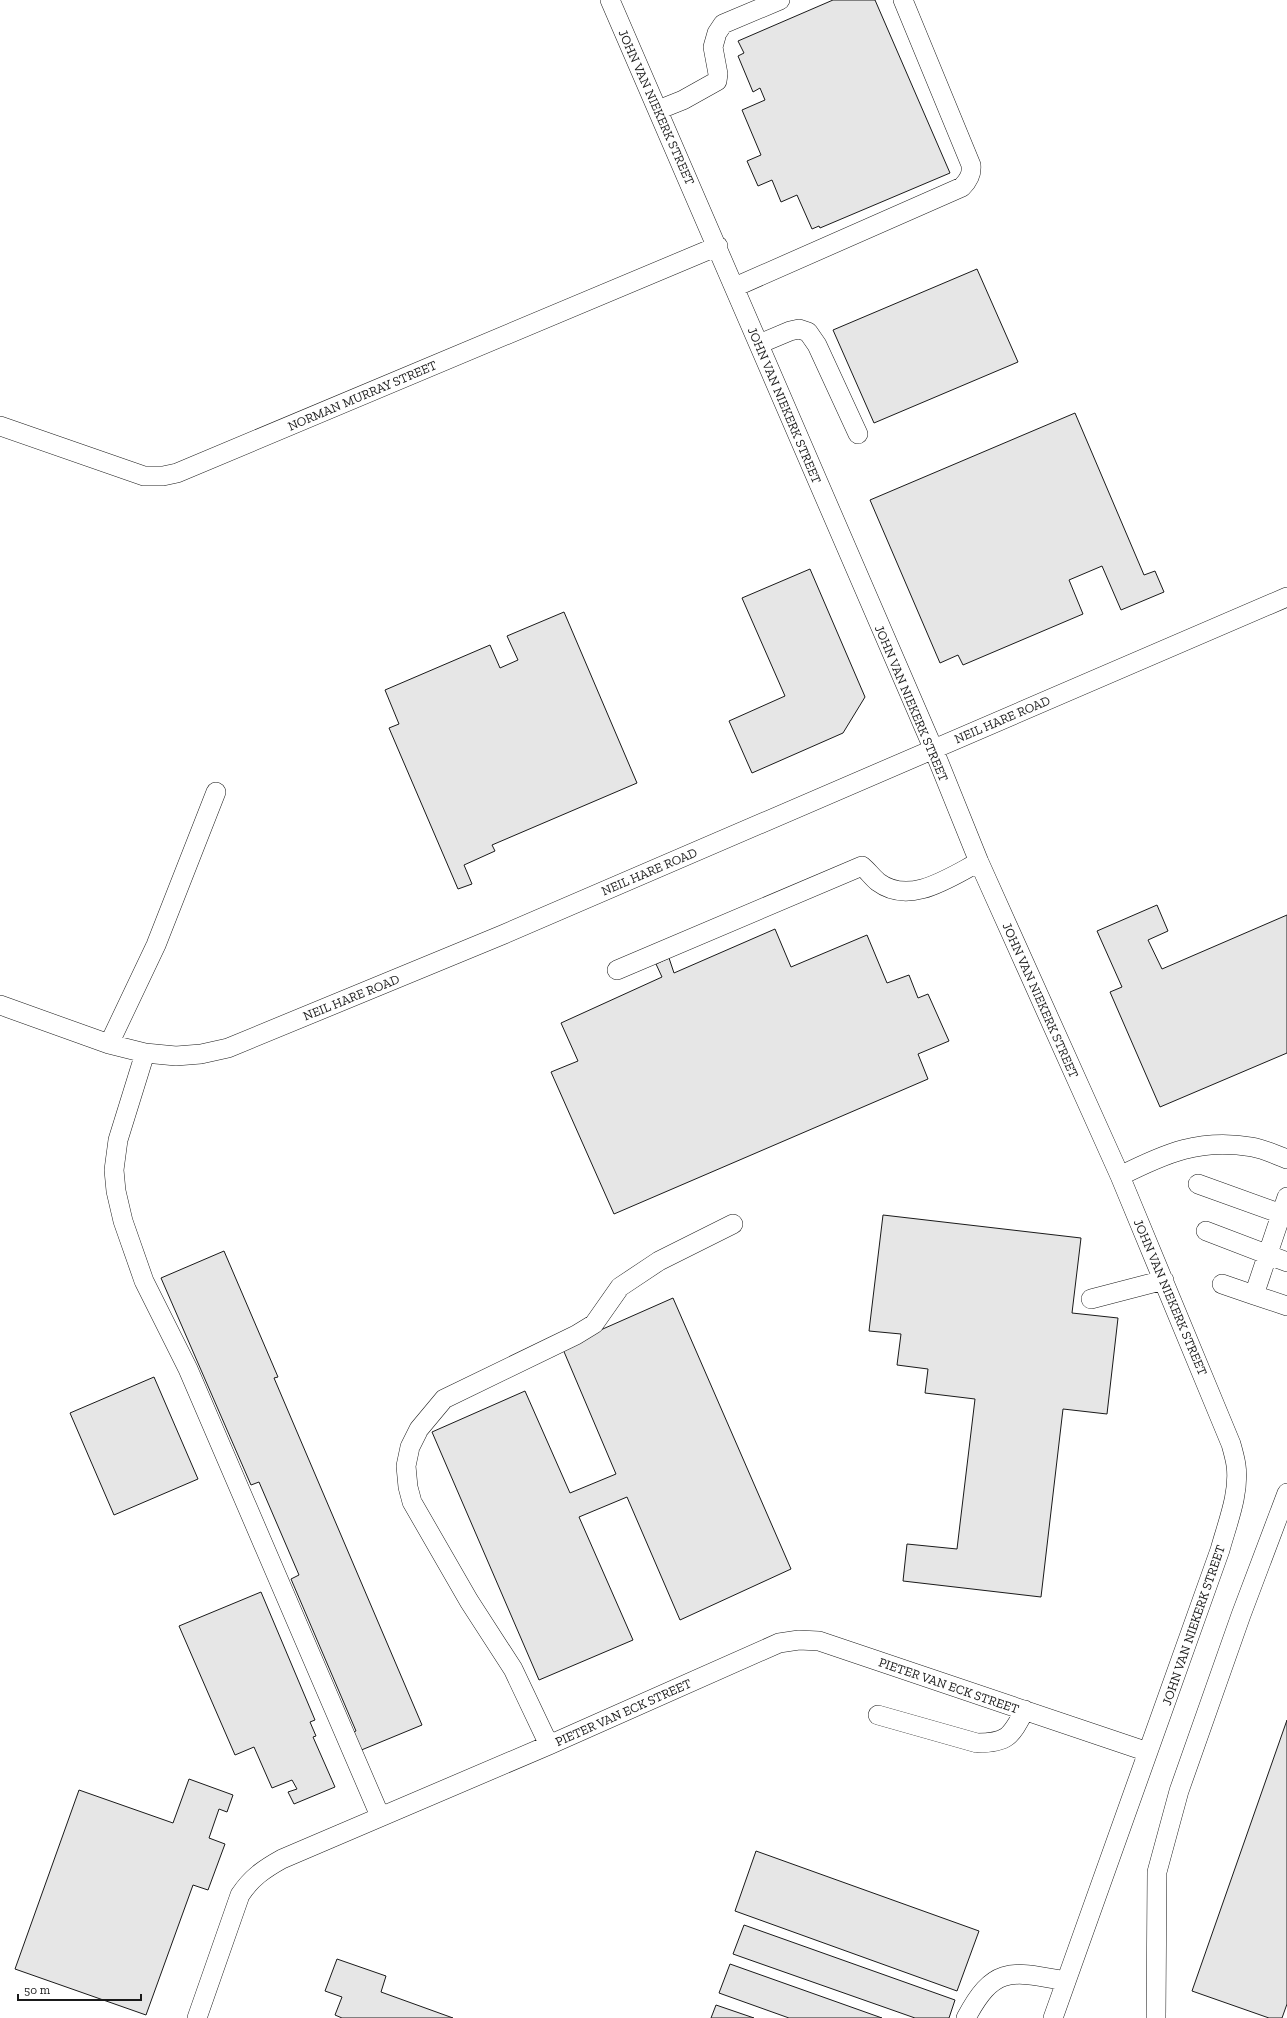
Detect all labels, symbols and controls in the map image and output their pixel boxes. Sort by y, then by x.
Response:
street label: JOHN VAN NIEKERK STREET [615,27,698,187]
street label: JOHN VAN NIEKERK STREET [745,325,824,486]
street label: NORMAN MURRAY STREET [285,357,439,434]
street label: JOHN VAN NIEKERK STREET [872,623,951,784]
street label: NEIL HARE ROAD [952,693,1052,746]
street label: NEIL HARE ROAD [599,845,699,898]
street label: JOHN VAN NIEKERK STREET [999,920,1082,1080]
street label: NEIL HARE ROAD [301,971,402,1024]
street label: JOHN VAN NIEKERK STREET [1131,1217,1210,1378]
street label: JOHN VAN NIEKERK STREET [1159,1543,1228,1707]
street label: PIETER VAN ECK STREET [877,1654,1021,1717]
street label: PIETER VAN ECK STREET [553,1676,694,1749]
scale bar [18,1976,141,2002]
text: 50 m [24,1983,51,1997]

